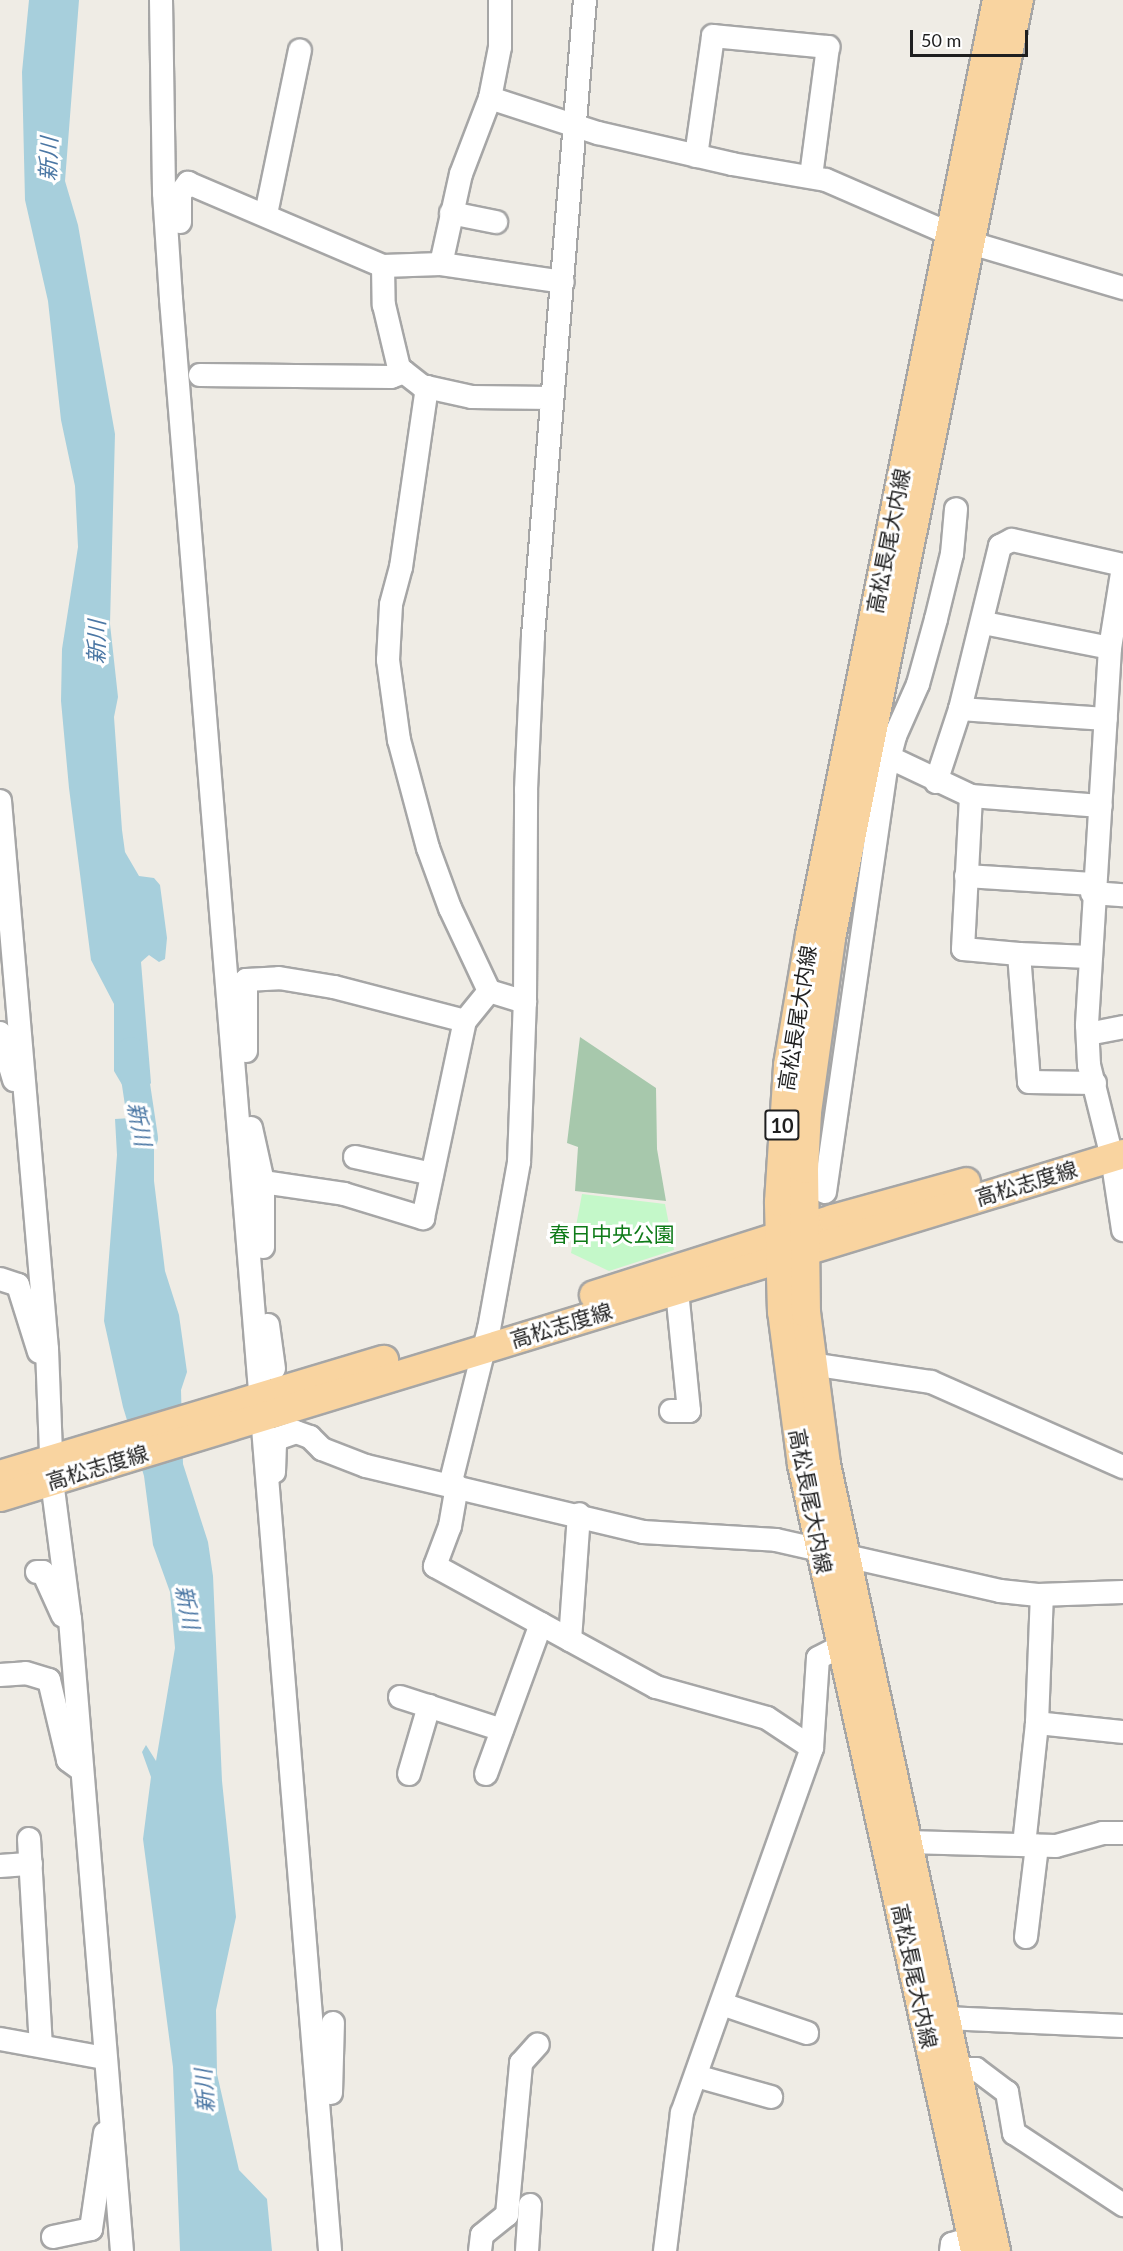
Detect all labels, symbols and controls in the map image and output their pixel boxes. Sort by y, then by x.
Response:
scale bar [913,18,1032,56]
text: 50 m [921,29,961,51]
water label: 新川 [34,137,62,181]
street label: 高松長尾大内線 [862,466,914,616]
water label: 新川 [82,620,110,664]
street label: 高松長尾大内線 [773,943,821,1093]
water label: 新川 [123,1100,157,1148]
road number: 10 [764,1108,800,1142]
street label: 高松志度線 [972,1156,1080,1210]
park label: 春日中央公園 [549,1221,675,1247]
street label: 高松志度線 [507,1298,615,1352]
street label: 高松長尾大内線 [785,1426,837,1576]
street label: 高松志度線 [43,1440,151,1494]
water label: 新川 [171,1583,205,1631]
street label: 高松長尾大内線 [887,1901,943,2051]
water label: 新川 [189,2068,219,2114]

